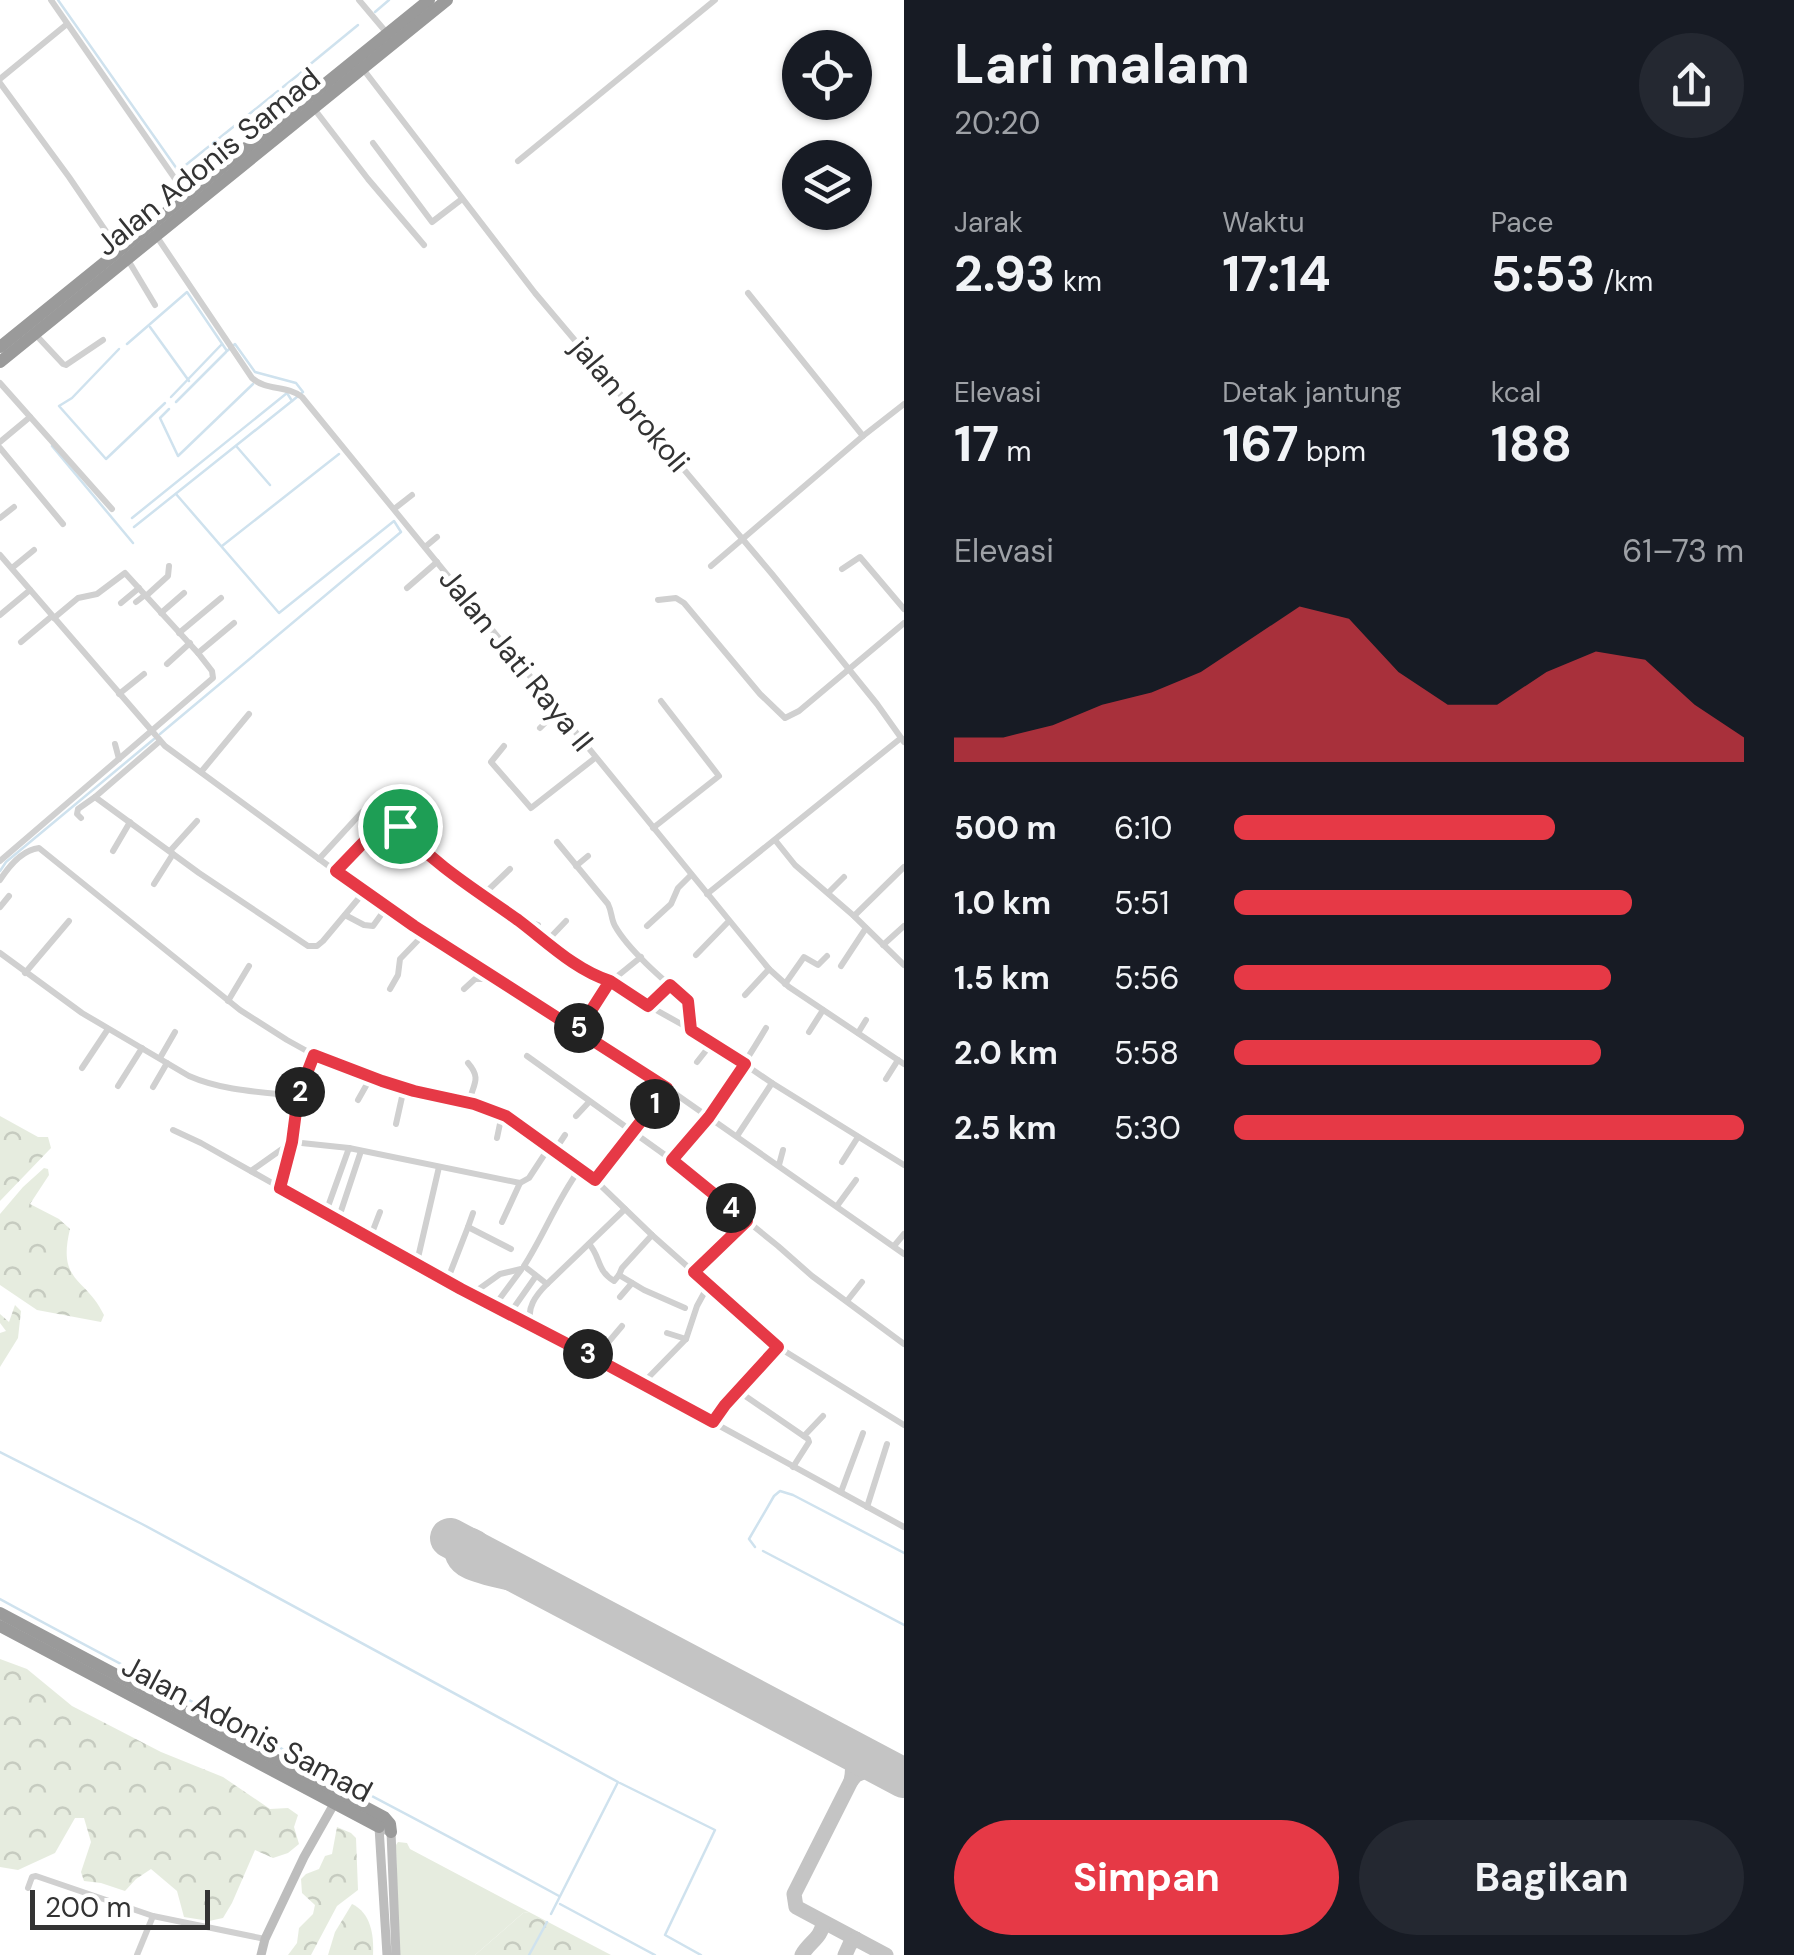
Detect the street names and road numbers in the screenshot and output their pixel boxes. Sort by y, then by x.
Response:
street label: Jalan Adonis Samad [87,59,328,264]
street label: jalan brokoli [562,328,698,480]
street label: Jalan Jati Raya II [430,560,602,759]
street label: Jalan Adonis Samad [115,1646,379,1811]

